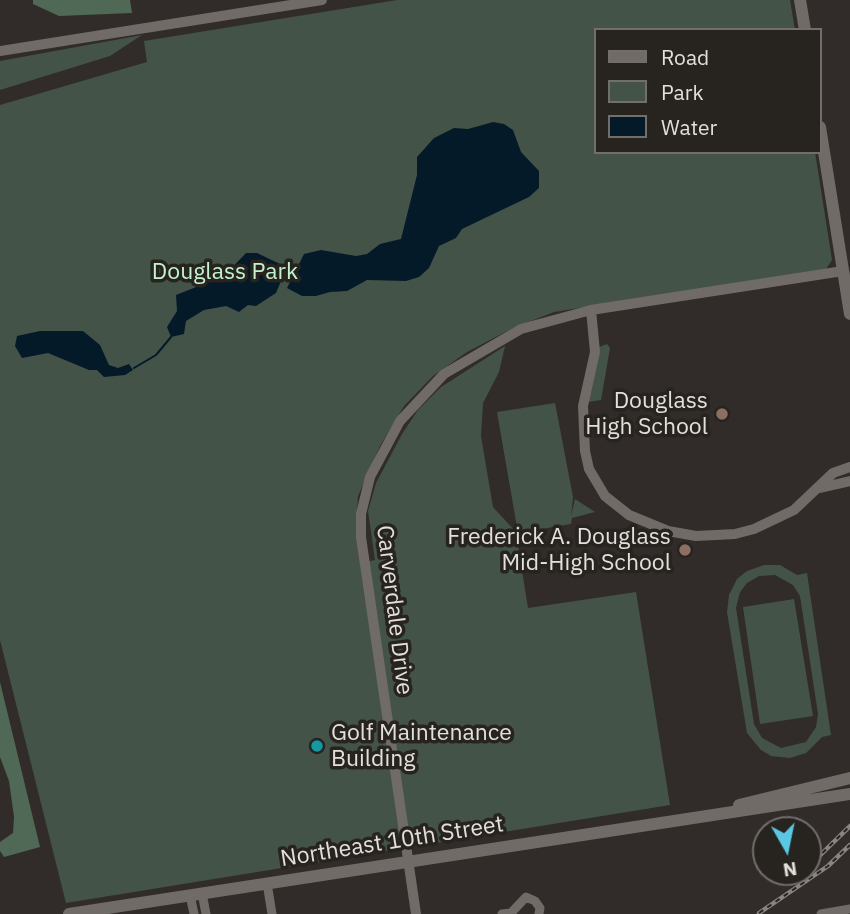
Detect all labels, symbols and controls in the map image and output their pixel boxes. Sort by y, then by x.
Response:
legend [594,28,822,154]
text: Road [661,43,709,71]
text: Park [661,78,704,106]
text: Water [661,113,717,141]
park label: Douglass Park [152,258,298,286]
place label: Douglass High School [585,387,708,441]
marker: Douglass High School [714,406,730,422]
place label: Frederick A. Douglass Mid-High School [447,523,671,577]
street label: Carverdale Drive [370,524,418,696]
marker: Frederick A. Douglass Mid-High School [677,542,693,558]
place label: Golf Maintenance Building [331,719,512,773]
marker: Golf Maintenance Building [309,738,325,754]
street label: Northeast 10th Street [278,811,506,873]
north arrow [752,816,822,886]
text: N [781,857,799,883]

